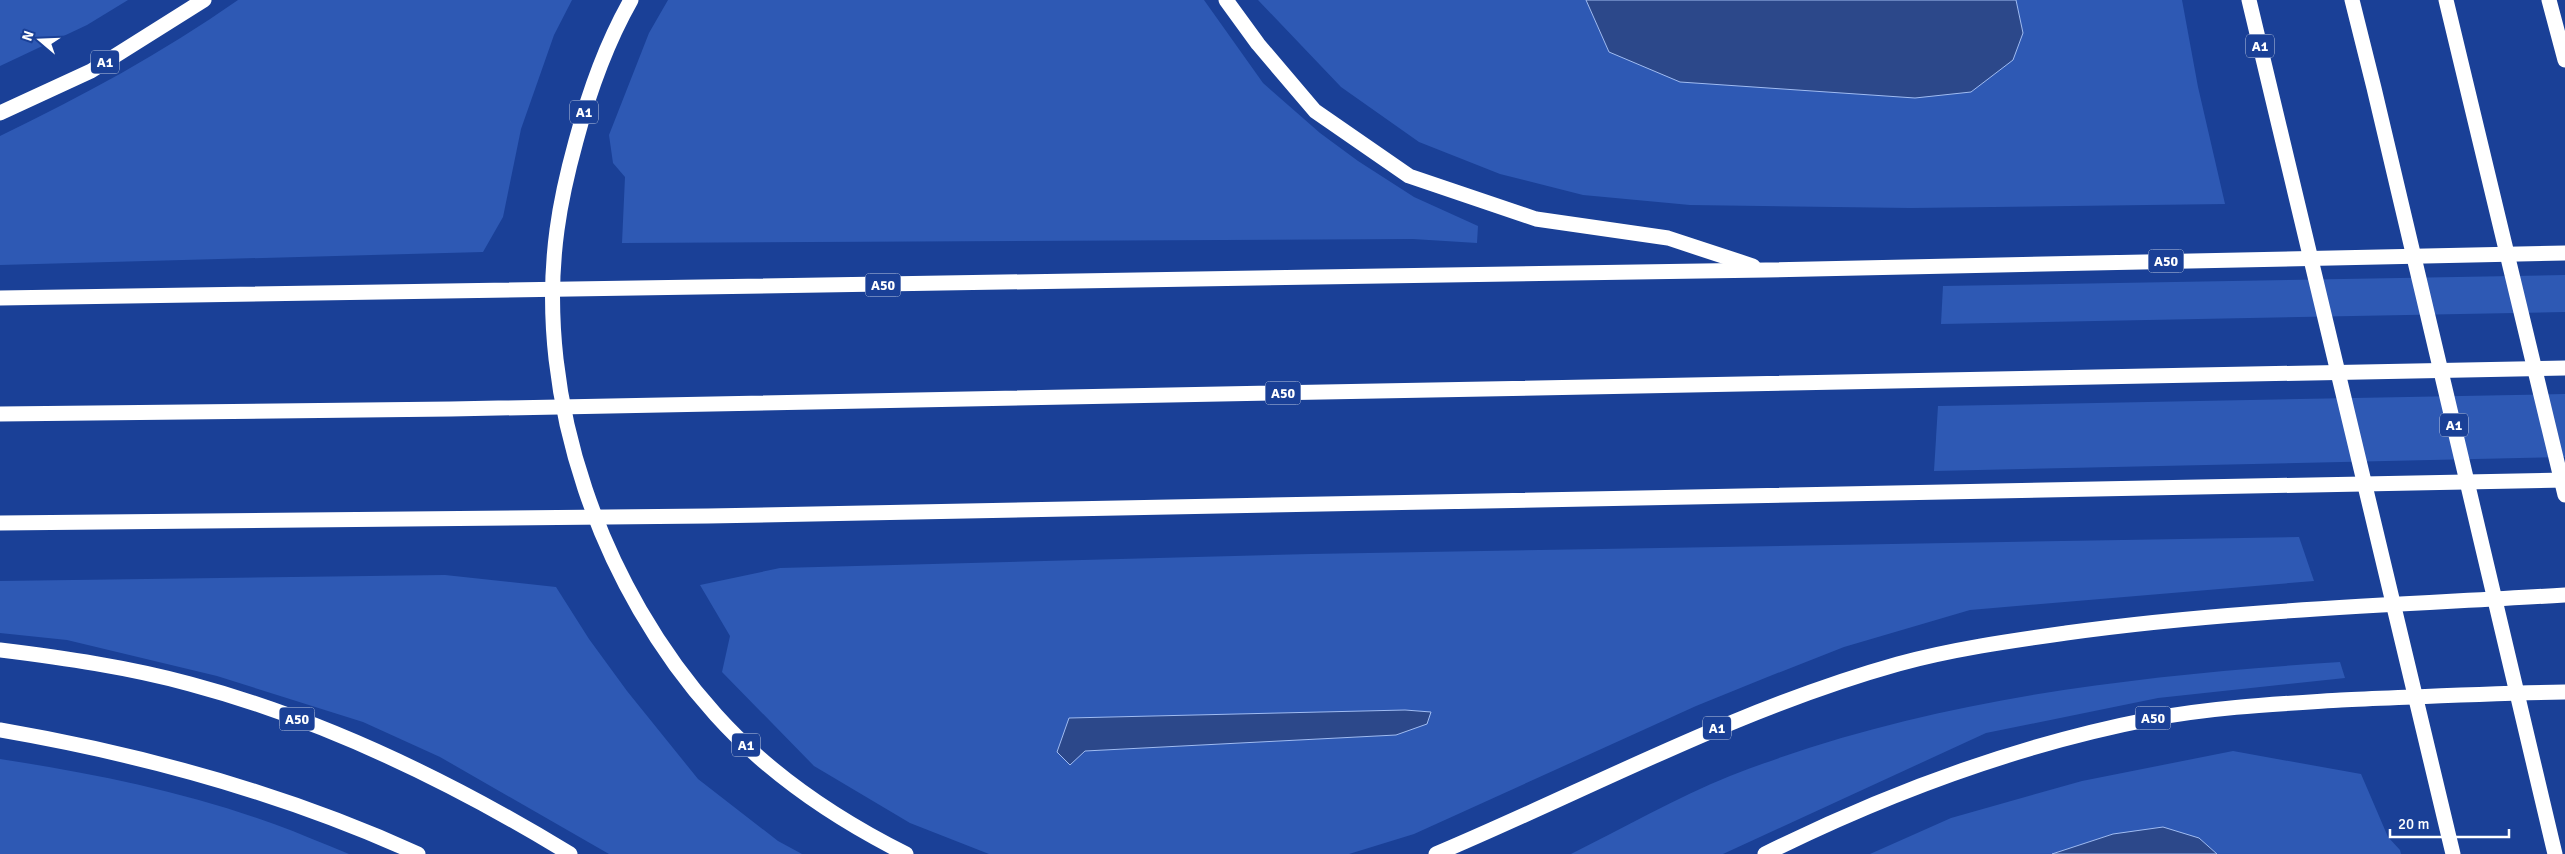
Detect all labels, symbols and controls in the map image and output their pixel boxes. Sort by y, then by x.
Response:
north arrow [15,15,65,65]
text: N [19,29,38,43]
road number: A1 [2246,34,2274,58]
road number: A1 [91,51,119,74]
road number: A1 [570,100,598,124]
road number: A50 [2148,250,2184,272]
road number: A50 [866,274,900,296]
road number: A50 [1266,382,1300,404]
road number: A1 [2440,414,2468,436]
road number: A50 [2136,706,2170,730]
road number: A50 [280,708,314,731]
road number: A1 [1703,716,1731,740]
road number: A1 [732,734,760,756]
scale bar [2390,806,2509,838]
text: 20 m [2398,815,2429,833]

